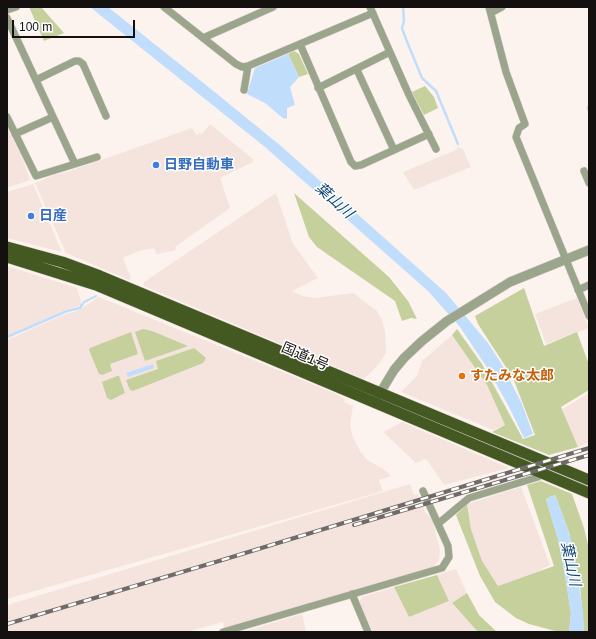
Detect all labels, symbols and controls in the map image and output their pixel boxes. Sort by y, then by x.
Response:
scale bar [14,12,137,38]
text: 100 m [19,20,52,34]
place label: 日野自動車 [164,157,234,173]
marker: 日野自動車 [151,160,161,170]
water label: 葉山川 [311,179,357,223]
place label: 日産 [39,208,67,224]
marker: 日産 [26,211,36,221]
street label: 国道1号 [279,340,331,374]
place label: すたみな太郎 [470,368,554,384]
marker: すたみな太郎 [457,371,467,381]
water label: 葉山川 [557,540,583,588]

